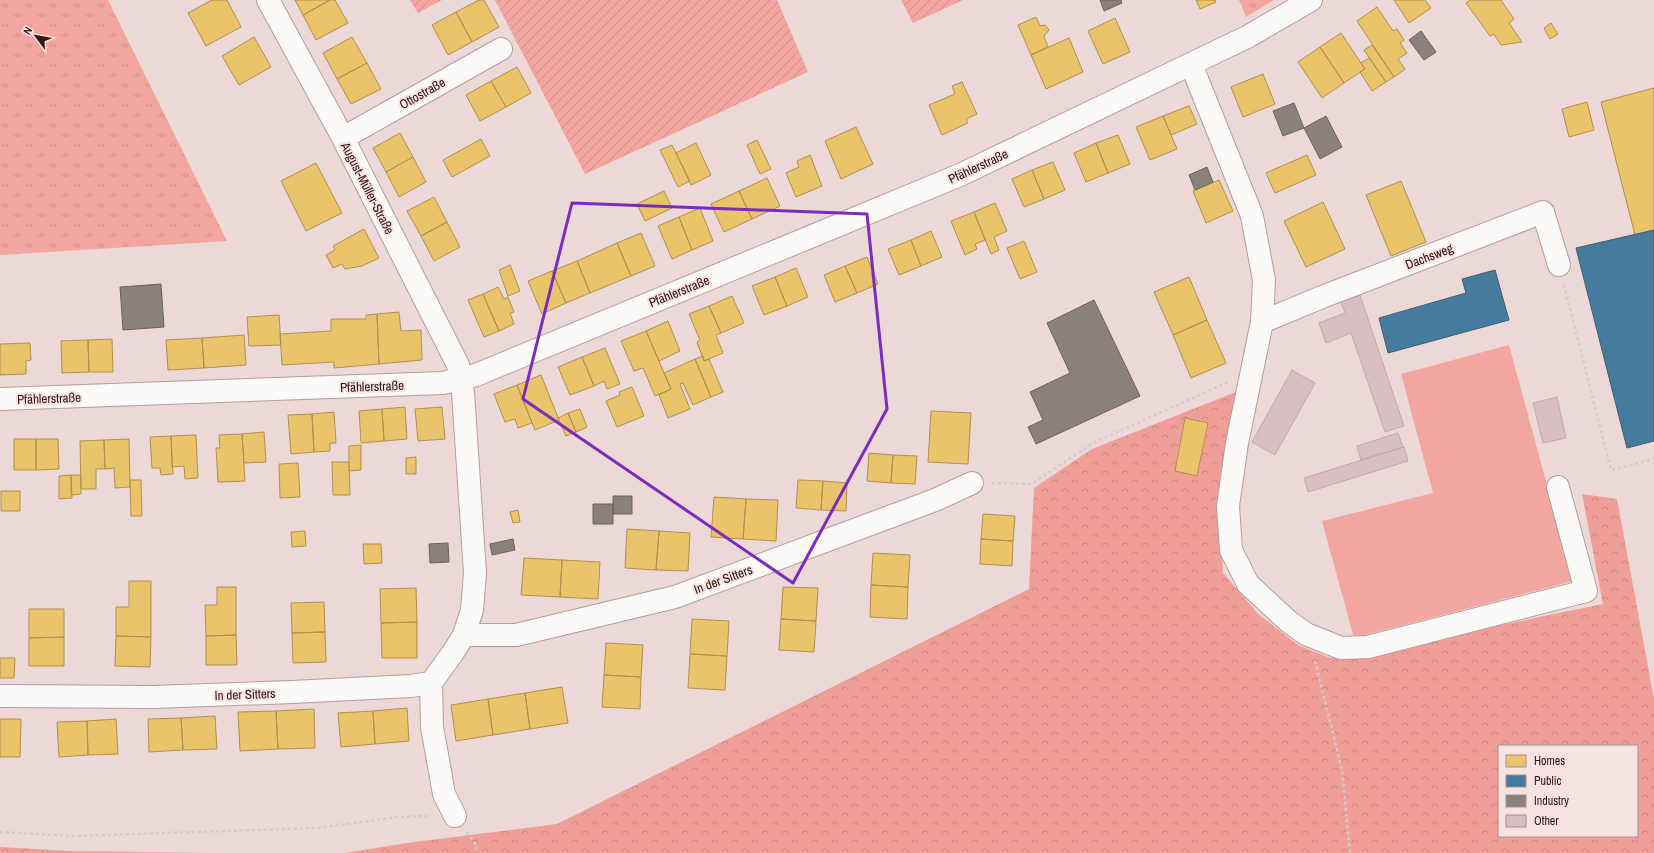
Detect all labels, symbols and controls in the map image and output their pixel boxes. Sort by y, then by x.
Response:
north arrow [16,16,56,56]
text: N [20,24,35,37]
street label: Ottostraße [396,74,448,113]
street label: August-Müller-Straße [337,138,398,237]
street label: Pfählerstraße [946,145,1011,188]
street label: Dachsweg [1403,240,1456,273]
street label: Pfählerstraße [646,272,712,311]
street label: Pfählerstraße [340,377,404,396]
street label: Pfählerstraße [17,389,81,408]
street label: In der Sitters [692,561,755,598]
street label: In der Sitters [214,685,276,704]
legend [1498,745,1638,837]
text: Homes [1534,753,1565,769]
text: Public [1534,773,1561,789]
text: Industry [1534,793,1569,809]
text: Other [1534,813,1559,829]

